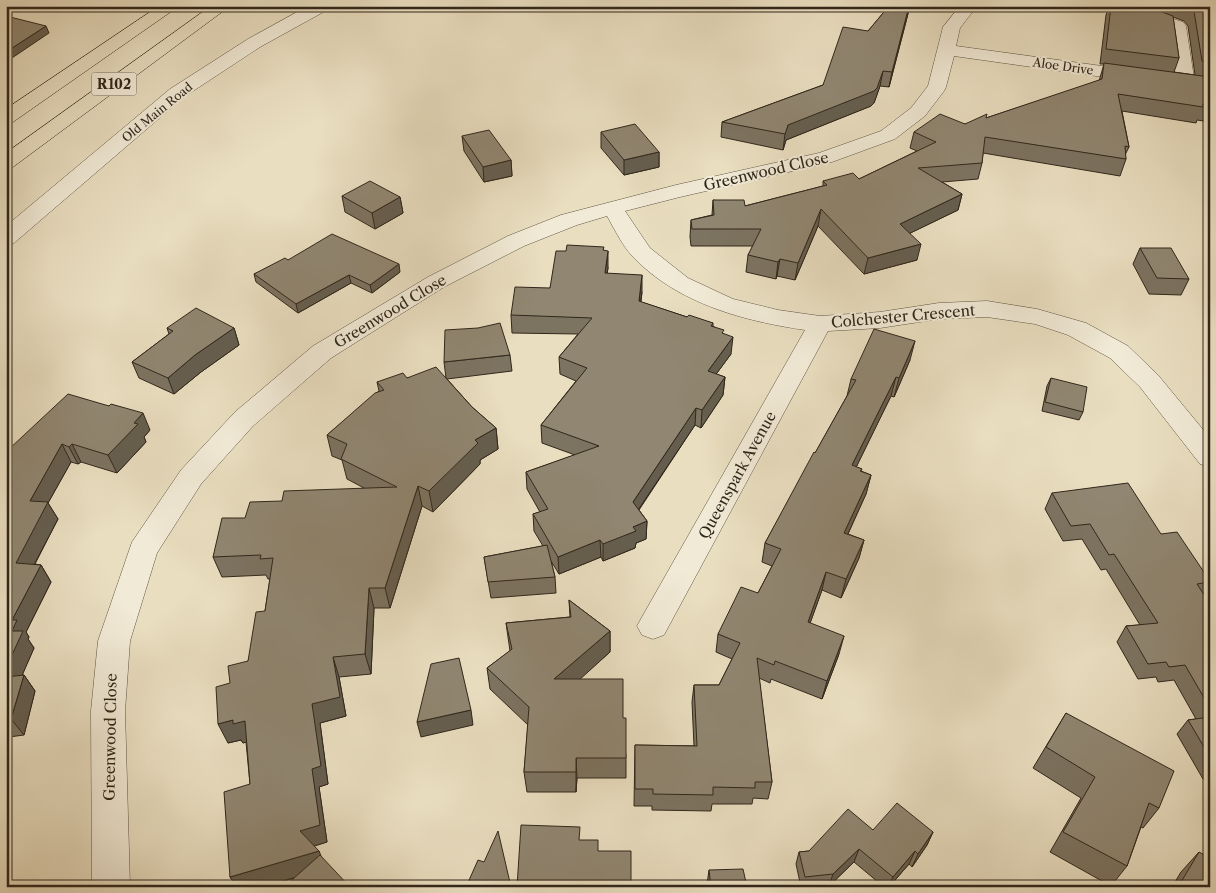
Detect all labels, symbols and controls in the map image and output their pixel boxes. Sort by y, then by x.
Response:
street label: Aloe Drive [1031,54,1094,78]
road number: R102 [92,72,136,96]
street label: Old Main Road [119,79,196,145]
street label: Greenwood Close [702,147,830,195]
street label: Greenwood Close [330,270,450,352]
street label: Colchester Crescent [830,300,977,332]
street label: Queenspark Avenue [694,408,780,542]
street label: Greenwood Close [99,673,121,801]

